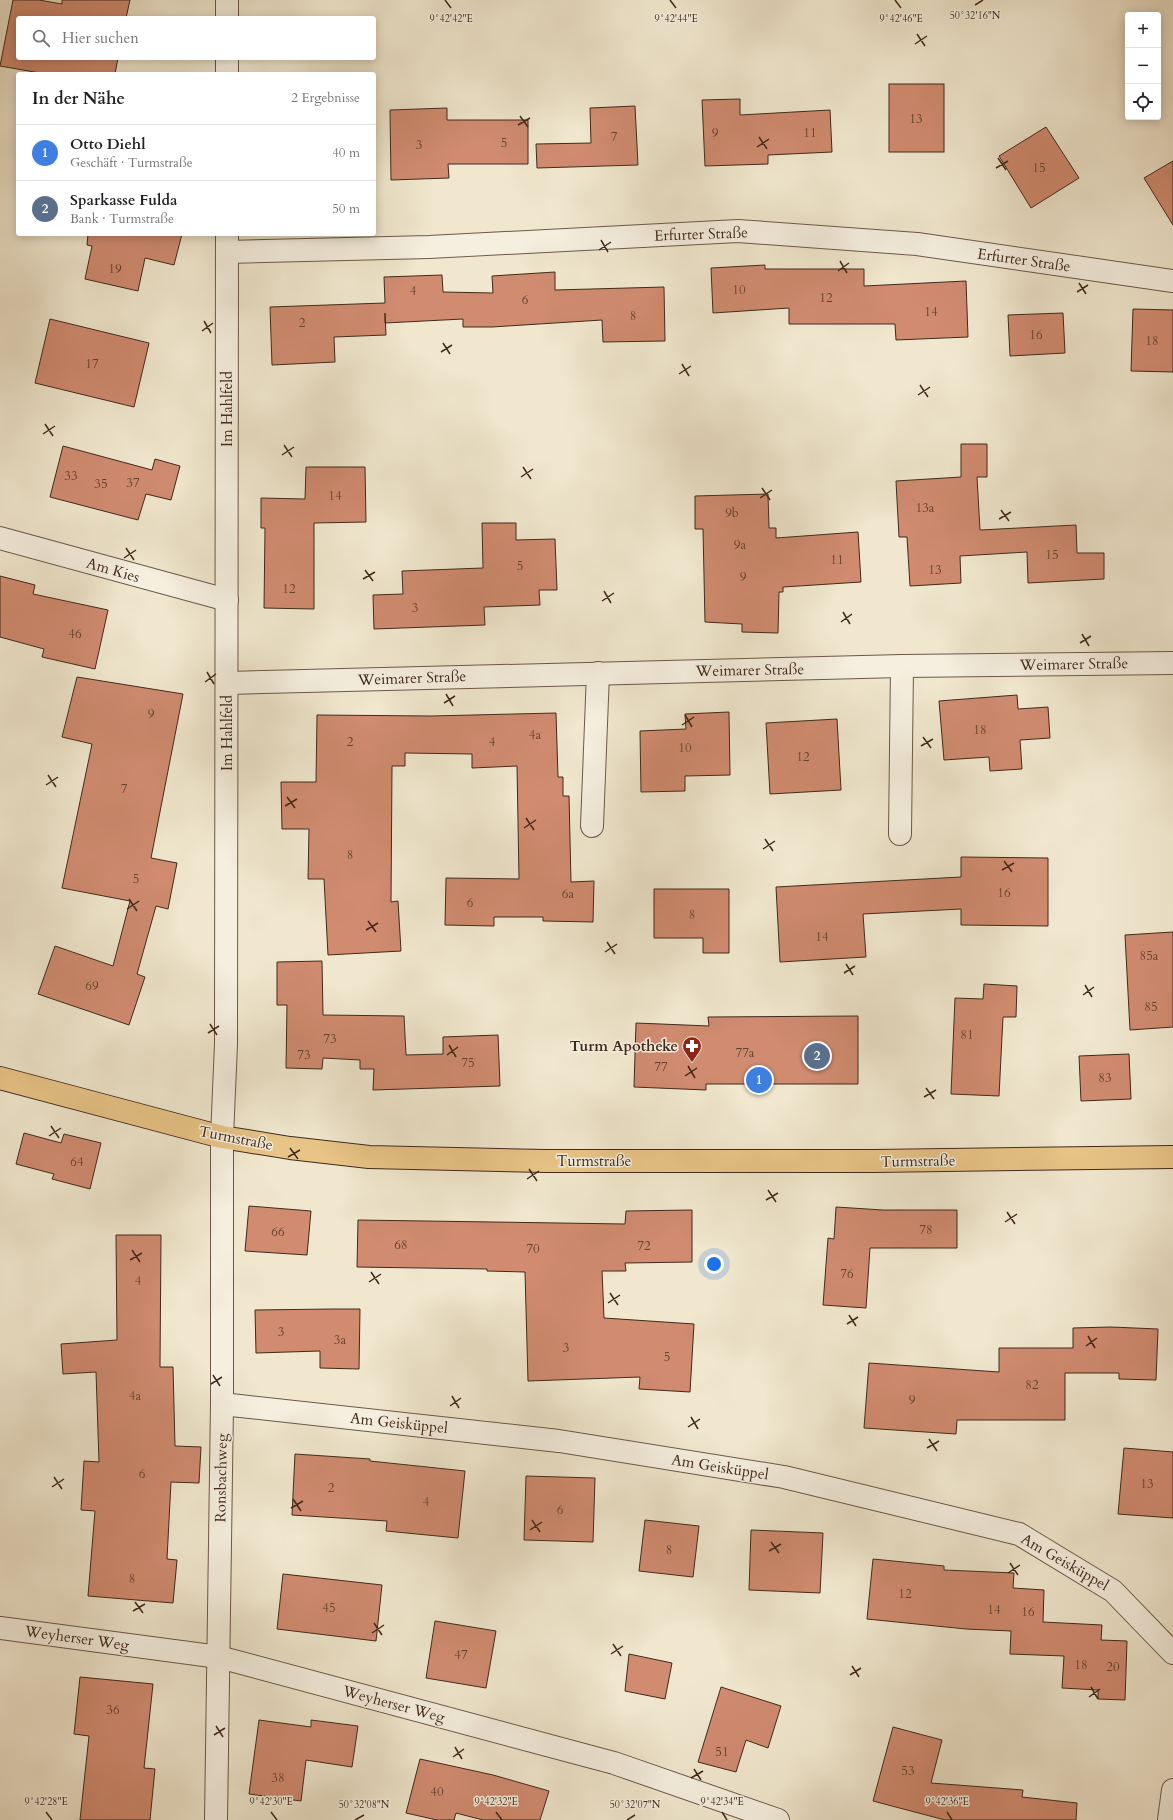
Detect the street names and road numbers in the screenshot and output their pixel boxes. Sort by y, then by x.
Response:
street label: Erfurter Straße [654,222,749,246]
street label: Erfurter Straße [976,244,1072,276]
street label: Im Hahlfeld [217,371,237,447]
street label: Am Kies [84,553,142,587]
street label: Weimarer Straße [1019,653,1129,675]
street label: Weimarer Straße [695,659,805,681]
street label: Weimarer Straße [356,666,467,690]
street label: Im Hahlfeld [217,695,237,771]
street label: Turmstraße [197,1121,275,1155]
street label: Turmstraße [880,1150,956,1172]
street label: Turmstraße [557,1151,632,1171]
street label: Am Geisküppel [349,1408,449,1438]
street label: Ronsbachweg [210,1433,232,1523]
street label: Am Geisküppel [670,1449,770,1485]
street label: Am Geisküppel [1017,1529,1113,1595]
street label: Weyherser Weg [23,1621,131,1655]
street label: Weyherser Weg [340,1681,448,1727]

